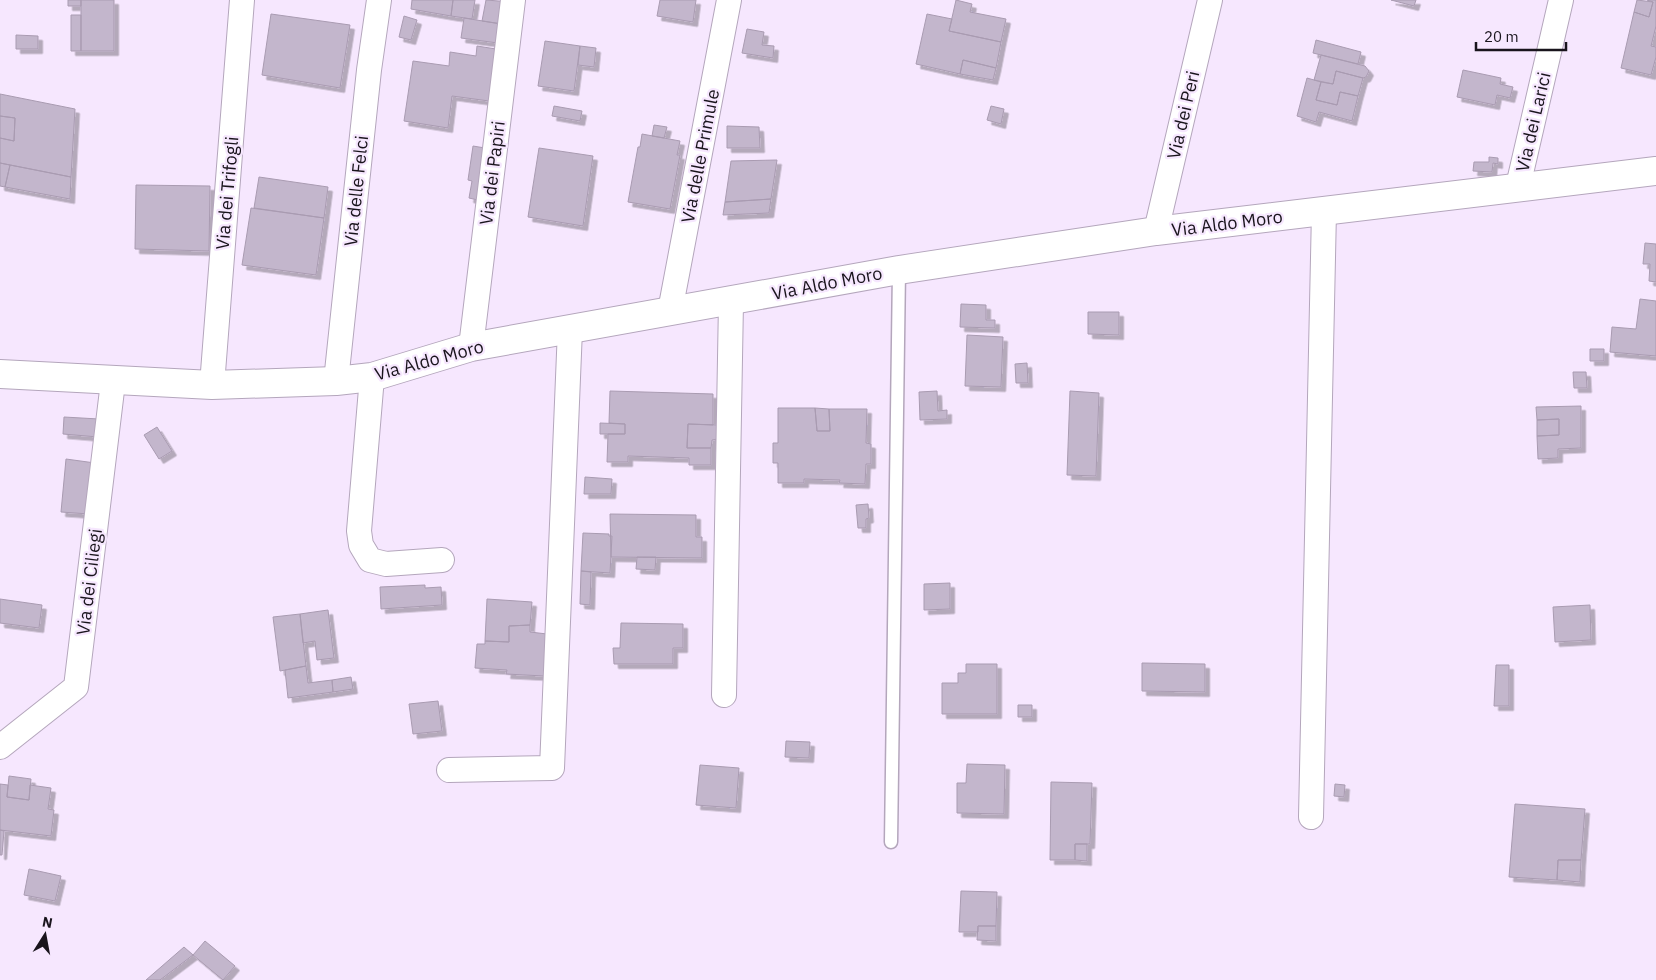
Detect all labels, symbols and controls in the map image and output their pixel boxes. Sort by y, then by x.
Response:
scale bar [1476,20,1566,52]
text: 20 m [1484,27,1519,46]
street label: Via dei Peri [1162,69,1204,161]
street label: Via dei Larici [1510,70,1556,174]
street label: Via delle Primule [676,87,724,225]
street label: Via dei Papiri [474,120,510,226]
street label: Via delle Felci [339,134,373,248]
street label: Via dei Trifogli [211,135,243,251]
street label: Via Aldo Moro [1170,205,1284,241]
street label: Via Aldo Moro [770,261,884,305]
street label: Via Aldo Moro [372,334,486,386]
street label: Via dei Ciliegi [71,527,107,637]
north arrow [20,910,70,960]
text: N [41,912,54,932]

